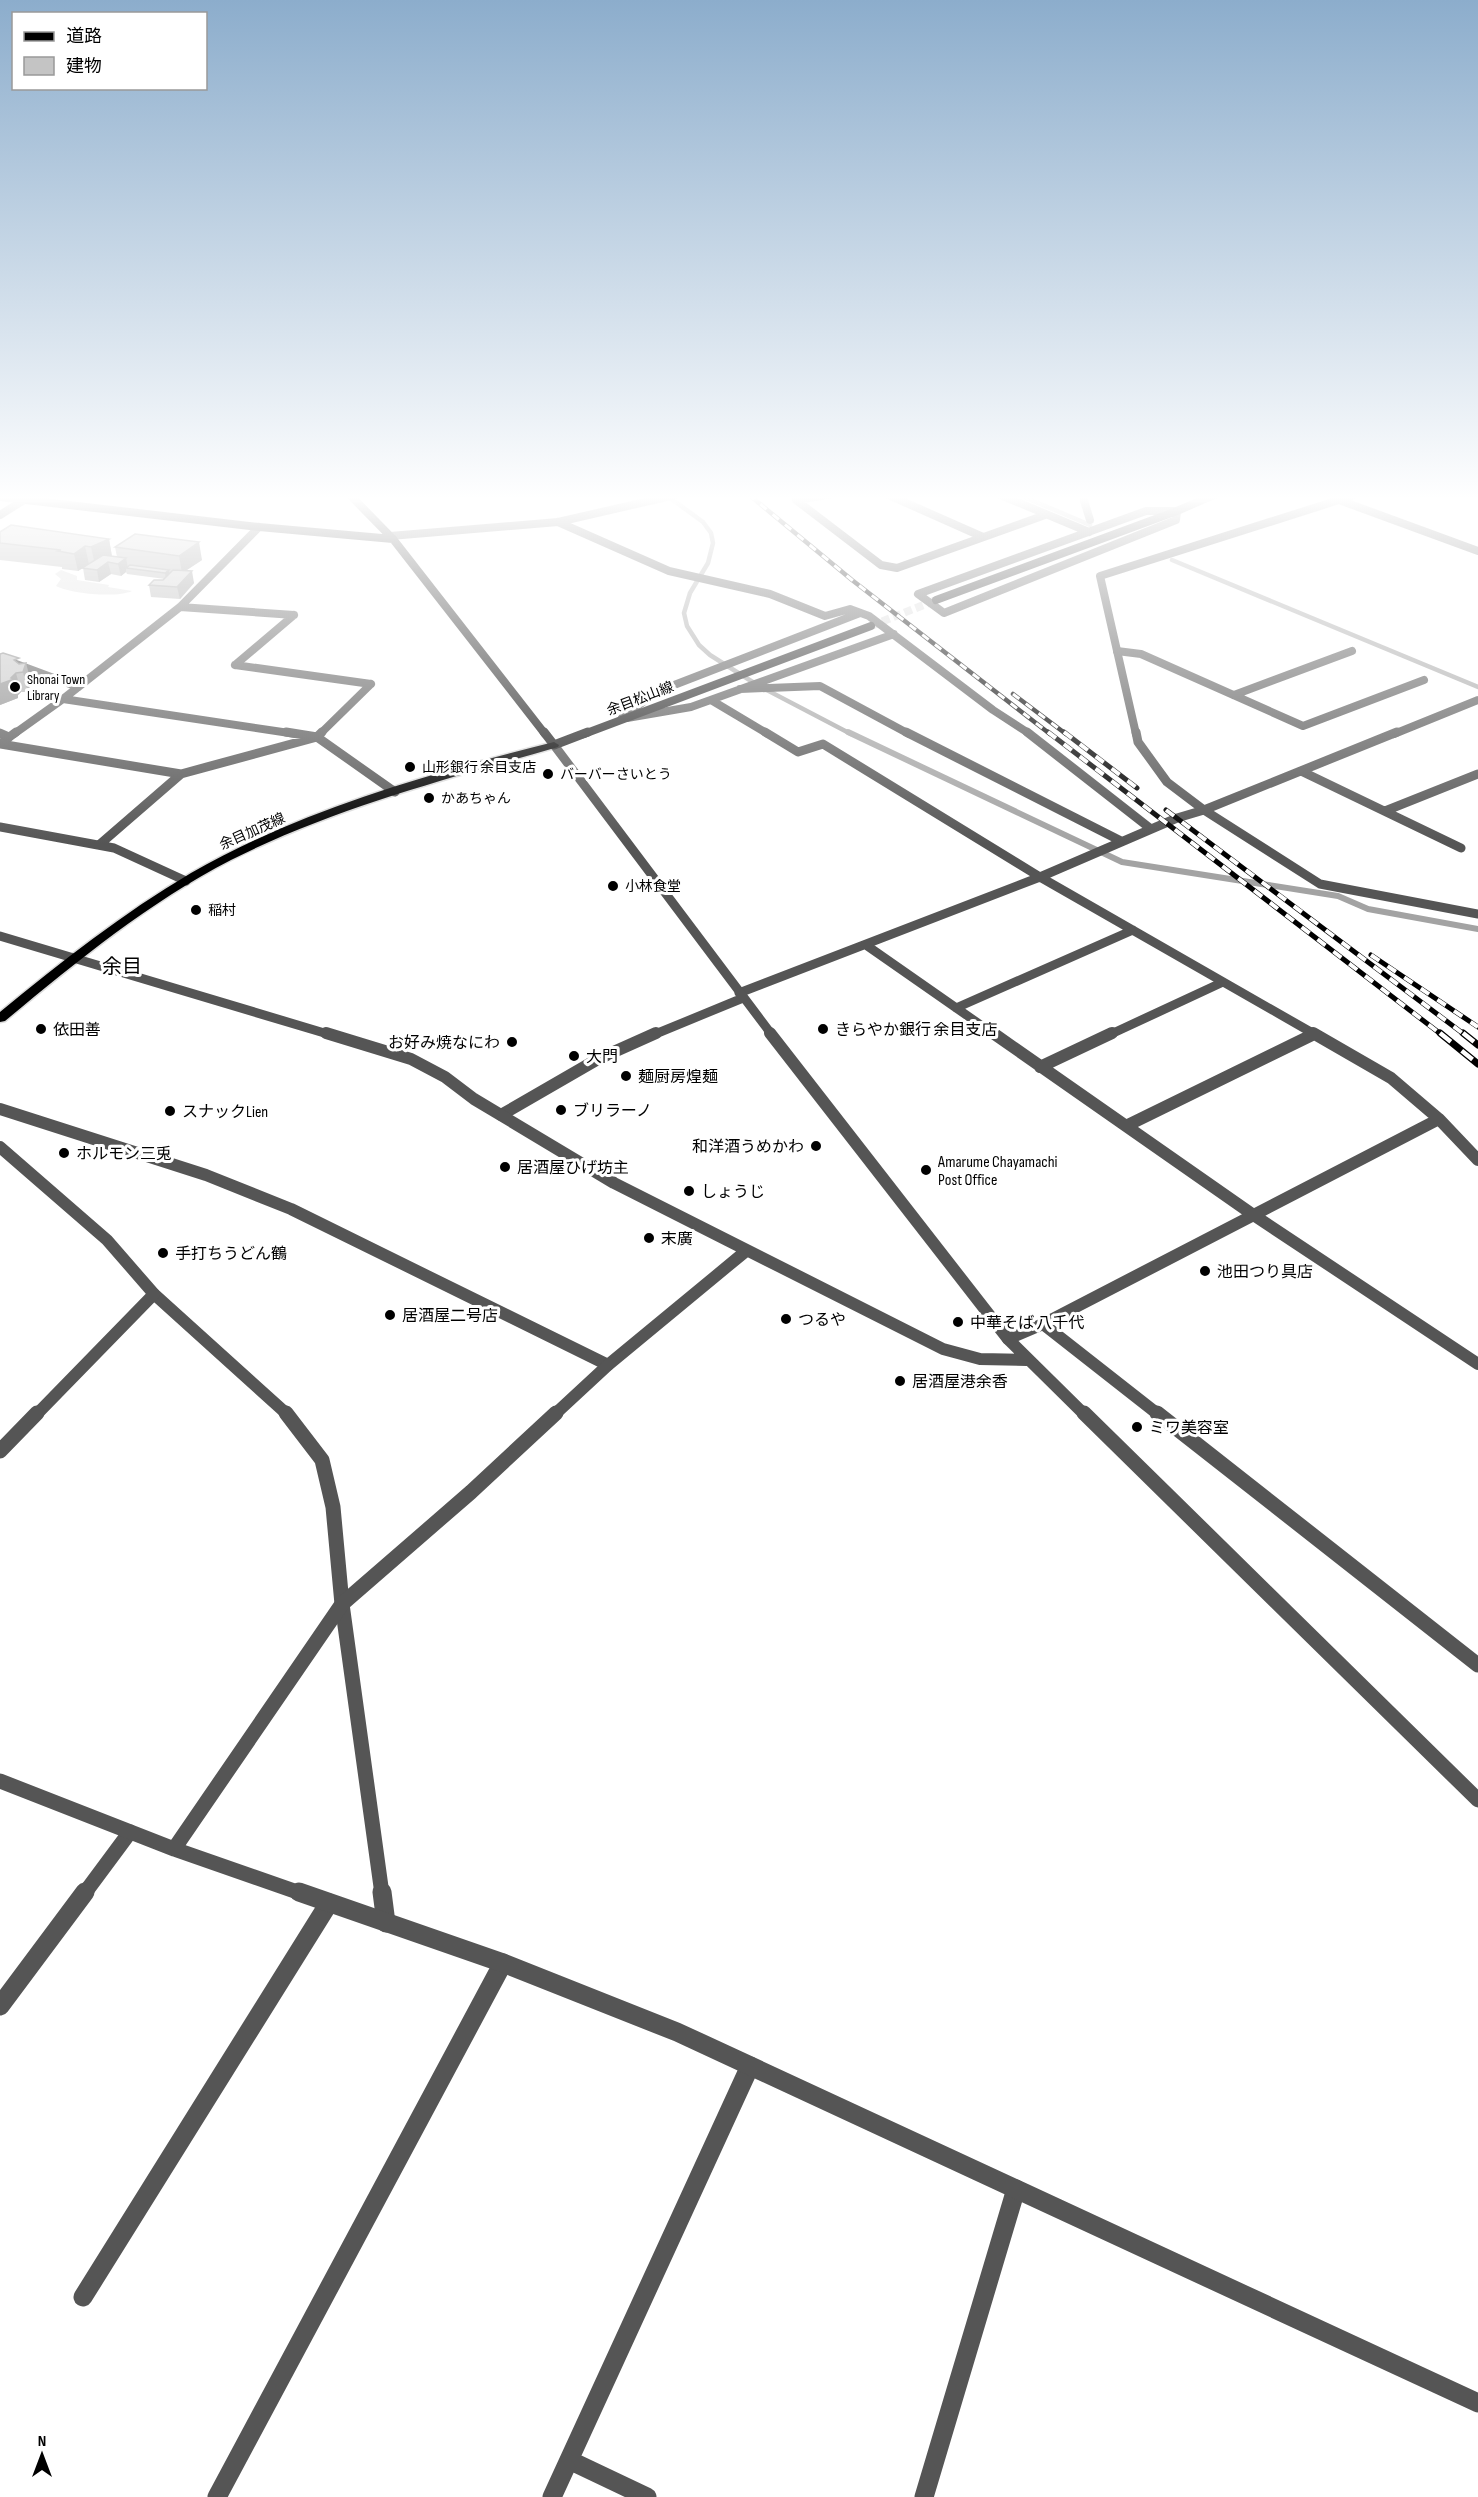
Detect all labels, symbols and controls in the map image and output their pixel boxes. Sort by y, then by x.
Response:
legend [12,12,207,90]
text: 道路 [66,26,102,47]
text: 建物 [66,56,102,77]
place label: Shonai Town Library [27,671,85,704]
street label: 余目松山線 [604,678,676,719]
marker: Shonai Town Library [8,680,22,694]
place label: 山形銀行 余目支店 [422,759,536,776]
marker: 山形銀行 余目支店 [403,760,417,774]
place label: バーバーさいとう [560,766,672,783]
marker: バーバーさいとう [541,767,555,781]
place label: かあちゃん [441,790,511,807]
marker: かあちゃん [422,791,436,805]
street label: 余目加茂線 [217,809,288,853]
place label: 小林食堂 [625,878,681,895]
marker: 小林食堂 [606,879,620,893]
place label: 稲村 [208,902,236,919]
marker: 稲村 [189,903,203,917]
district label: 余目 [102,955,142,979]
place label: 依田善 [53,1021,101,1040]
place label: きらやか銀行 余目支店 [835,1021,998,1040]
marker: 依田善 [34,1022,48,1036]
marker: きらやか銀行 余目支店 [816,1022,830,1036]
place label: お好み焼なにわ [388,1034,500,1053]
marker: お好み焼なにわ [505,1035,519,1049]
place label: 大門 [586,1048,618,1067]
marker: 大門 [567,1049,581,1063]
place label: 麺厨房煌麺 [638,1068,718,1087]
marker: 麺厨房煌麺 [619,1069,633,1083]
place label: ブリラーノ [573,1102,652,1121]
place label: スナックLien [182,1103,268,1122]
marker: ブリラーノ [554,1103,568,1117]
marker: スナックLien [163,1104,177,1118]
place label: 和洋酒うめかわ [692,1138,804,1157]
marker: 和洋酒うめかわ [809,1139,823,1153]
place label: ホルモン三兎 [76,1145,172,1164]
marker: ホルモン三兎 [57,1146,71,1160]
place label: Amarume Chayamachi Post Office [937,1153,1058,1190]
place label: 居酒屋ひげ坊主 [517,1159,629,1178]
marker: 居酒屋ひげ坊主 [498,1160,512,1174]
marker: Amarume Chayamachi Post Office [919,1163,933,1177]
place label: しょうじ [701,1183,765,1202]
marker: しょうじ [682,1184,696,1198]
place label: 末廣 [661,1230,693,1249]
marker: 末廣 [642,1231,656,1245]
place label: 手打ちうどん鶴 [175,1245,287,1264]
marker: 手打ちうどん鶴 [156,1246,170,1260]
place label: 池田つり具店 [1217,1263,1313,1282]
marker: 池田つり具店 [1198,1264,1212,1278]
place label: 居酒屋二号店 [402,1307,498,1326]
marker: 居酒屋二号店 [383,1308,397,1322]
place label: つるや [798,1311,846,1330]
marker: つるや [779,1312,793,1326]
place label: 中華そば 八千代 [970,1314,1085,1333]
marker: 中華そば 八千代 [951,1315,965,1329]
place label: 居酒屋港余香 [912,1373,1008,1392]
marker: 居酒屋港余香 [893,1374,907,1388]
place label: ミワ美容室 [1149,1419,1229,1438]
marker: ミワ美容室 [1130,1420,1144,1434]
north arrow [12,2425,72,2485]
text: N [38,2432,46,2451]

